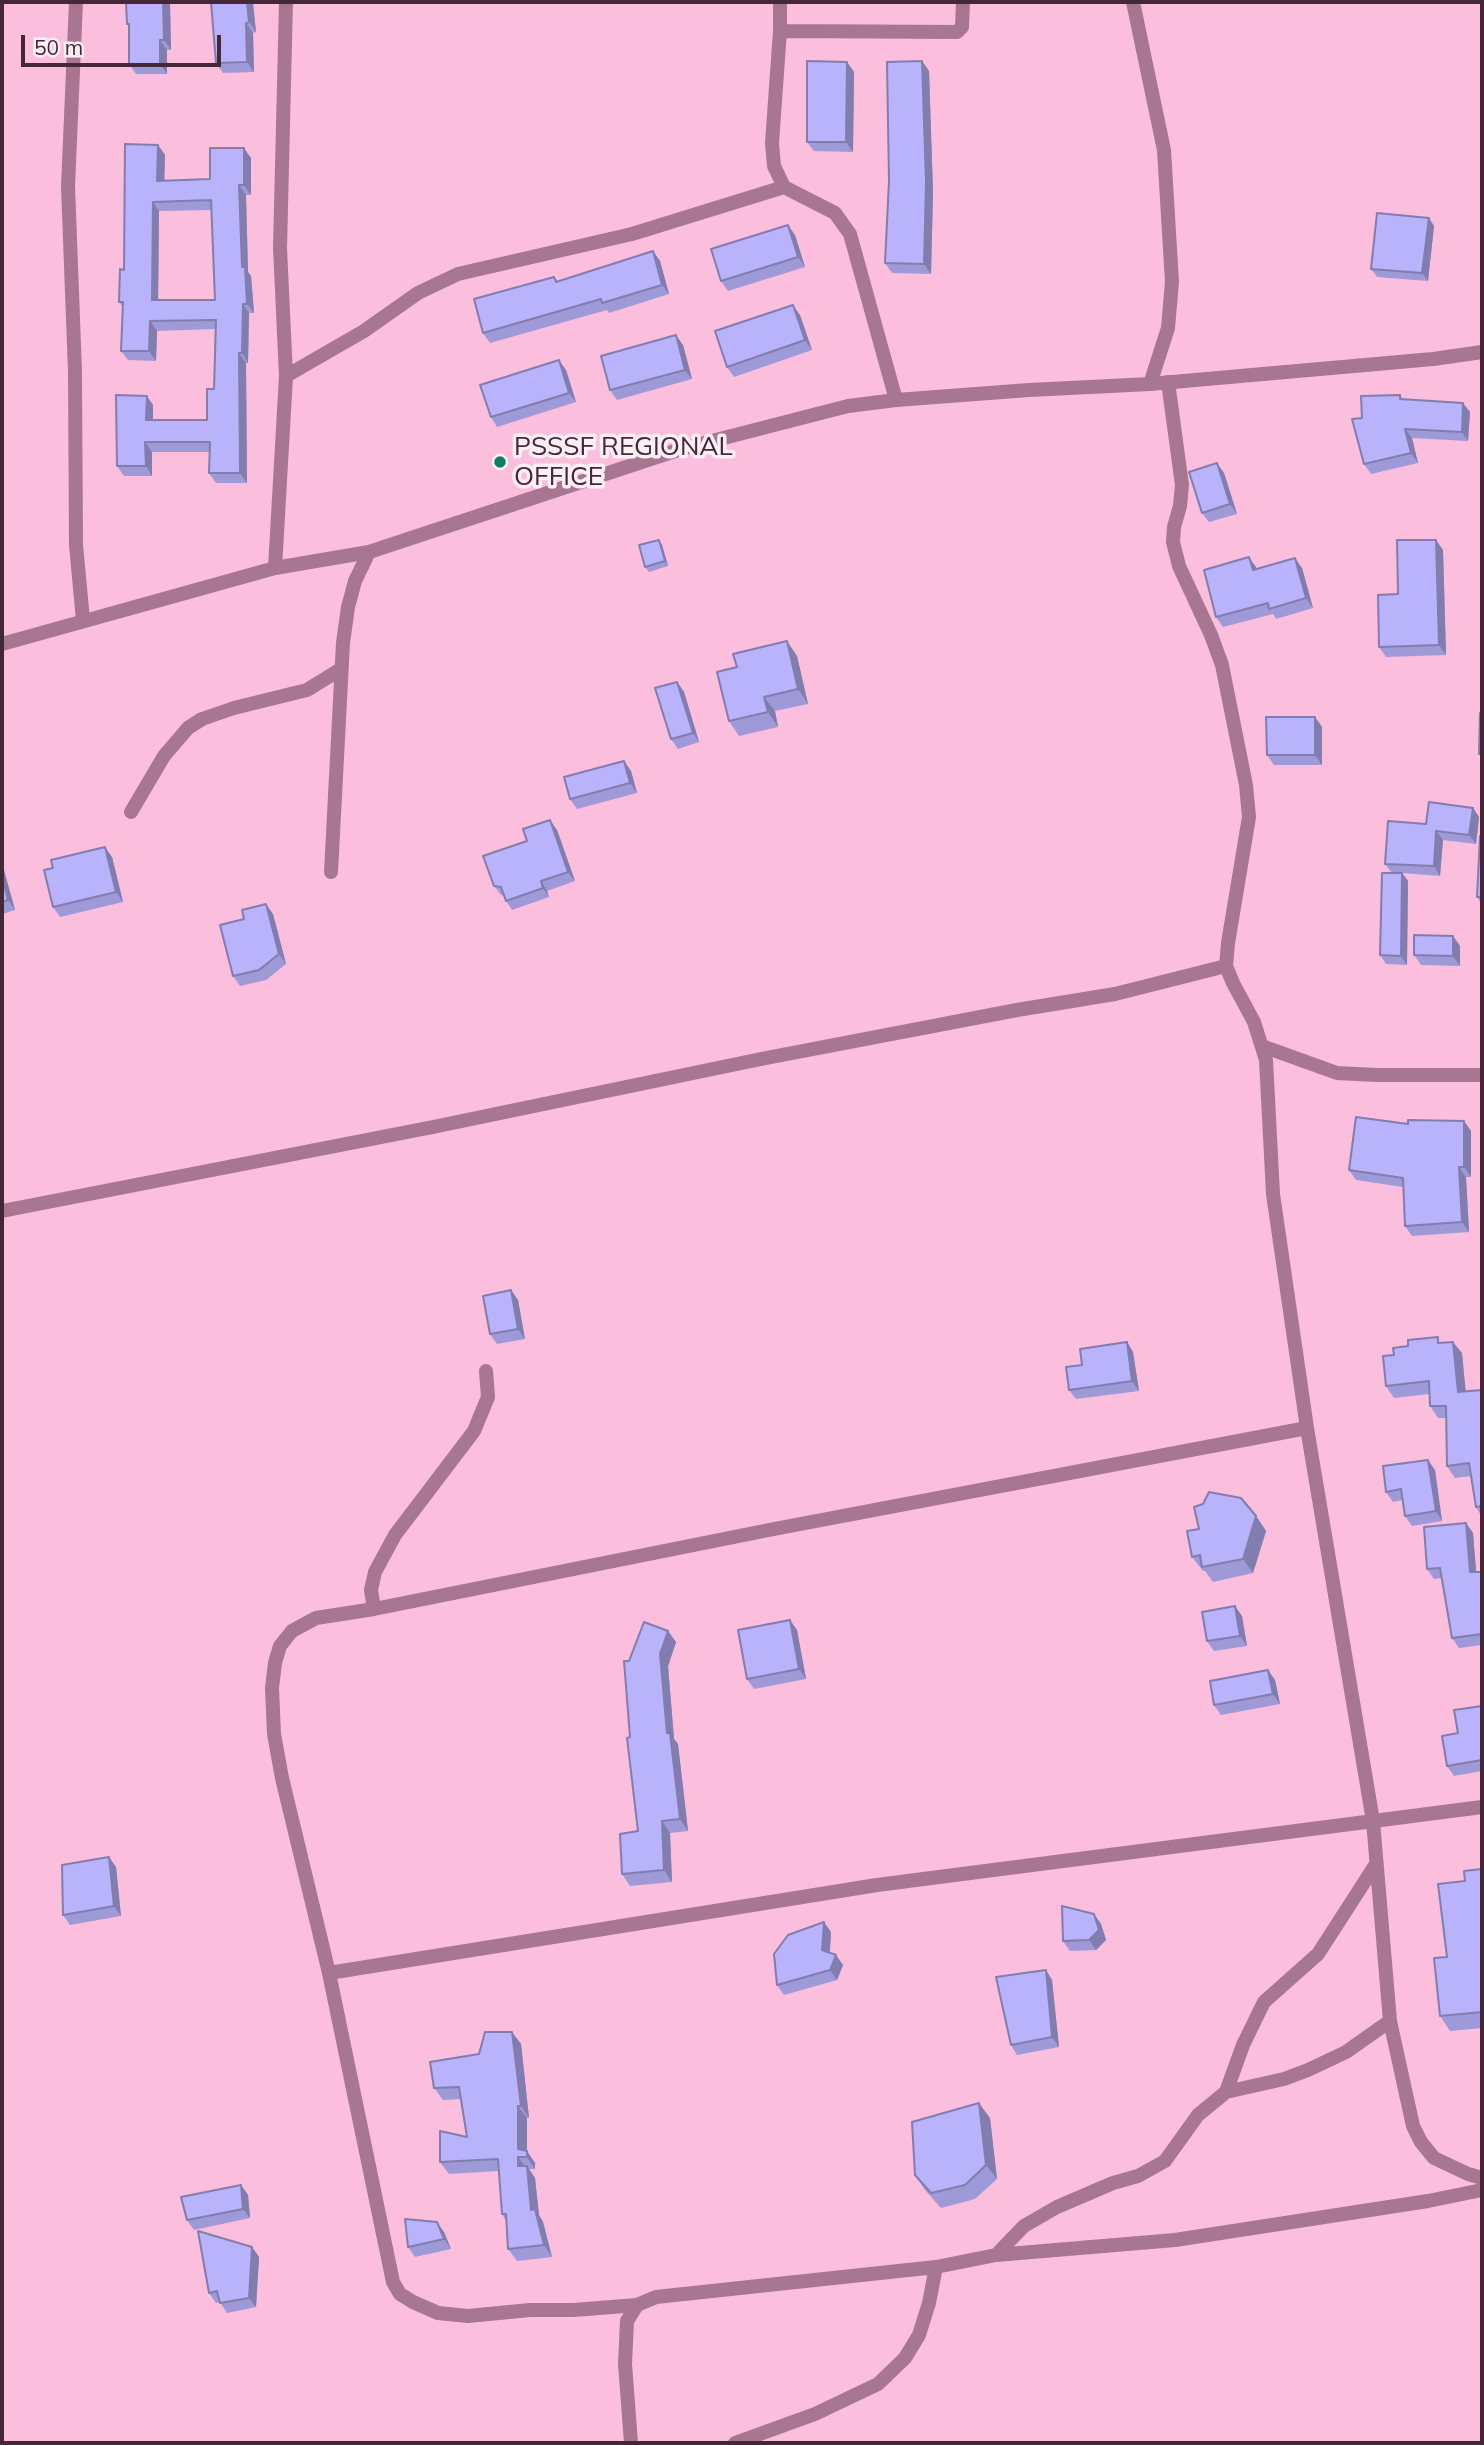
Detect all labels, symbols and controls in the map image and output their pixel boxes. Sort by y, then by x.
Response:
scale bar [24,21,224,65]
text: 50 m [34,34,83,60]
place label: PSSSF REGIONAL OFFICE [514,431,733,492]
marker: PSSSF REGIONAL OFFICE [492,454,508,470]

